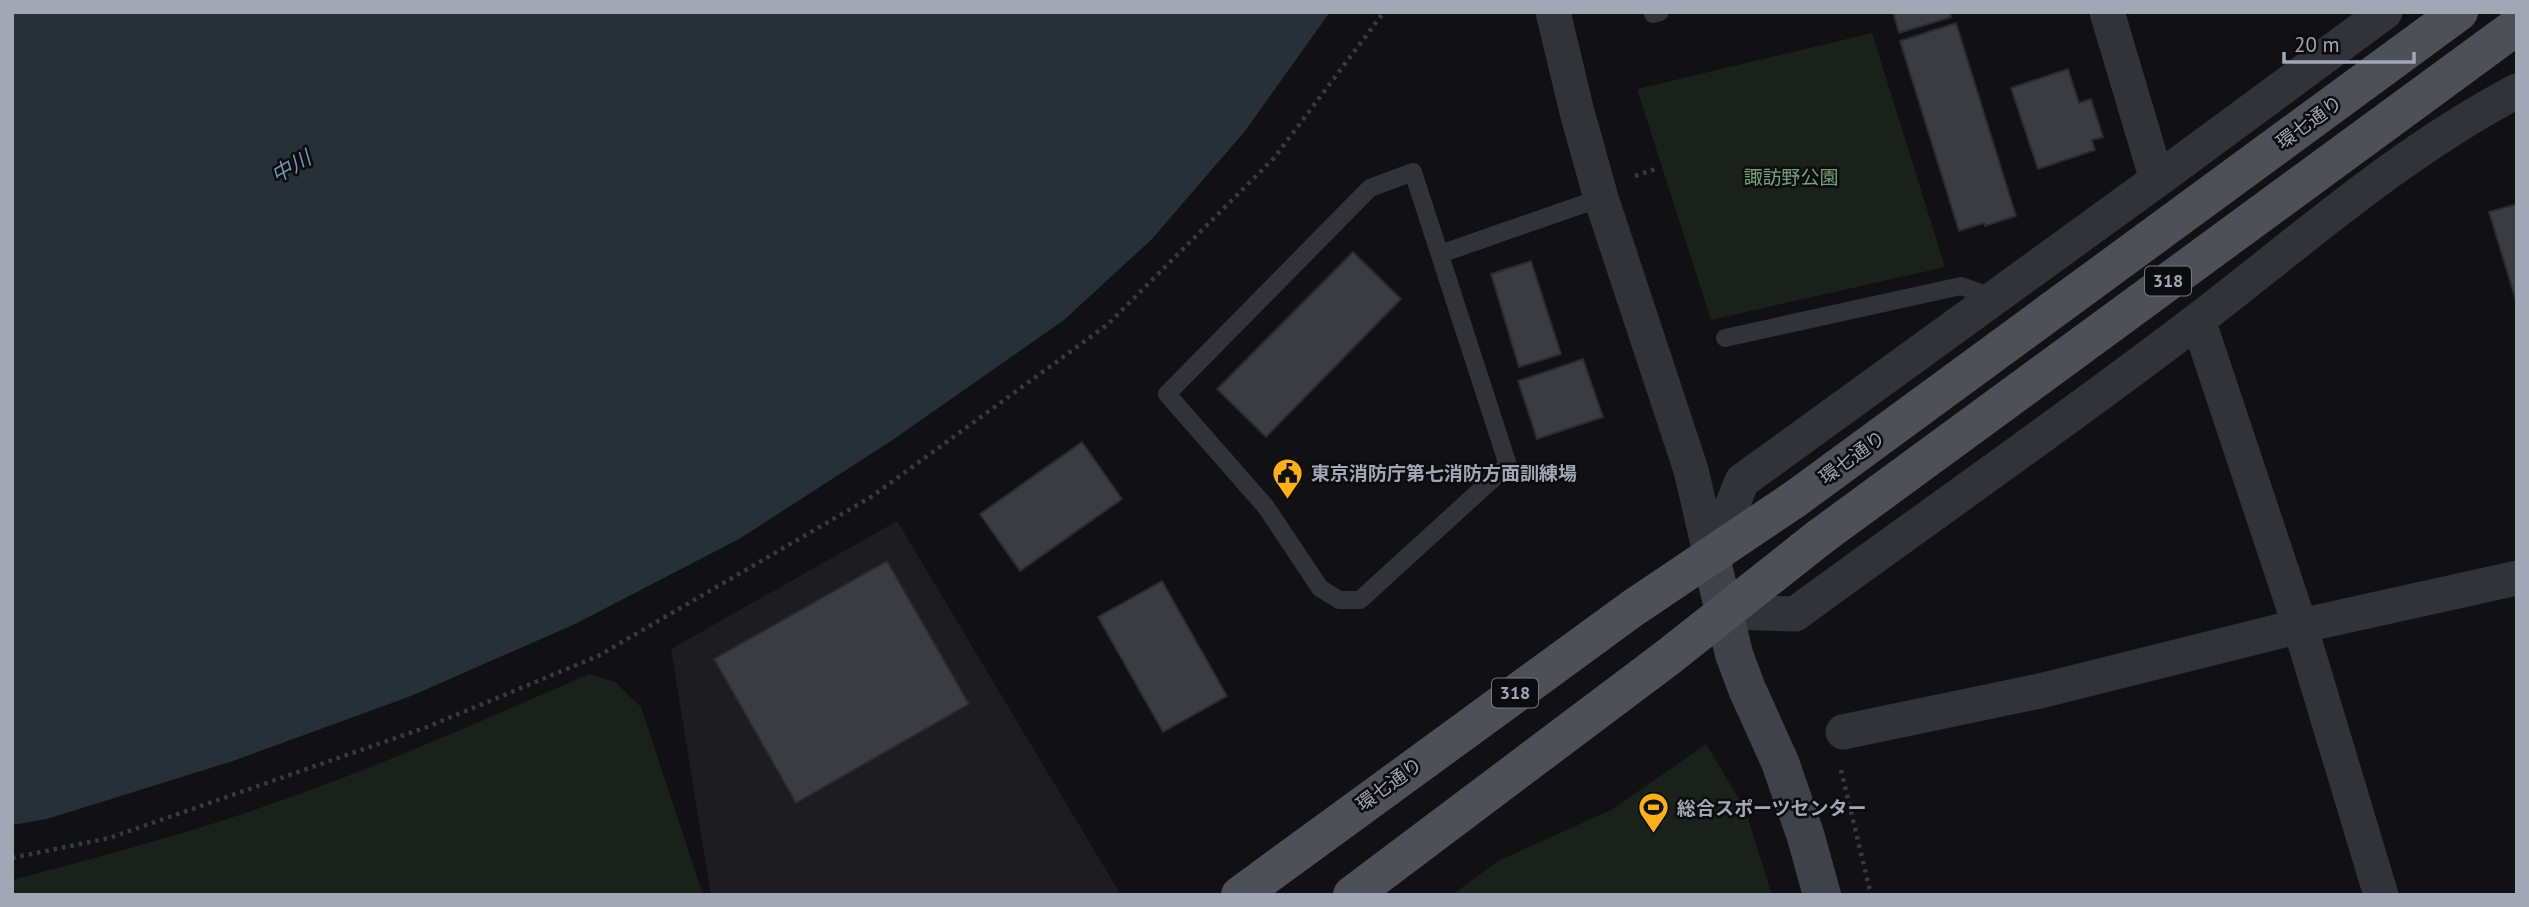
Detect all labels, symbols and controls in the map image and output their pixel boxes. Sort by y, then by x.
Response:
scale bar [2284,21,2414,65]
text: 20 m [2294,31,2340,58]
street label: 環七通り [2271,90,2347,154]
water label: 中川 [266,143,317,189]
park label: 諏訪野公園 [1743,165,1839,189]
road number: 318 [2145,267,2191,296]
street label: 環七通り [1814,425,1890,489]
public building icon: 東京消防庁第七消防方面訓練場 [1271,456,1305,500]
place label: 東京消防庁第七消防方面訓練場 [1311,461,1577,485]
road number: 318 [1492,678,1538,708]
street label: 環七通り [1351,752,1427,816]
sports icon: 総合スポーツセンター [1637,791,1671,835]
place label: 総合スポーツセンター [1677,796,1867,820]

